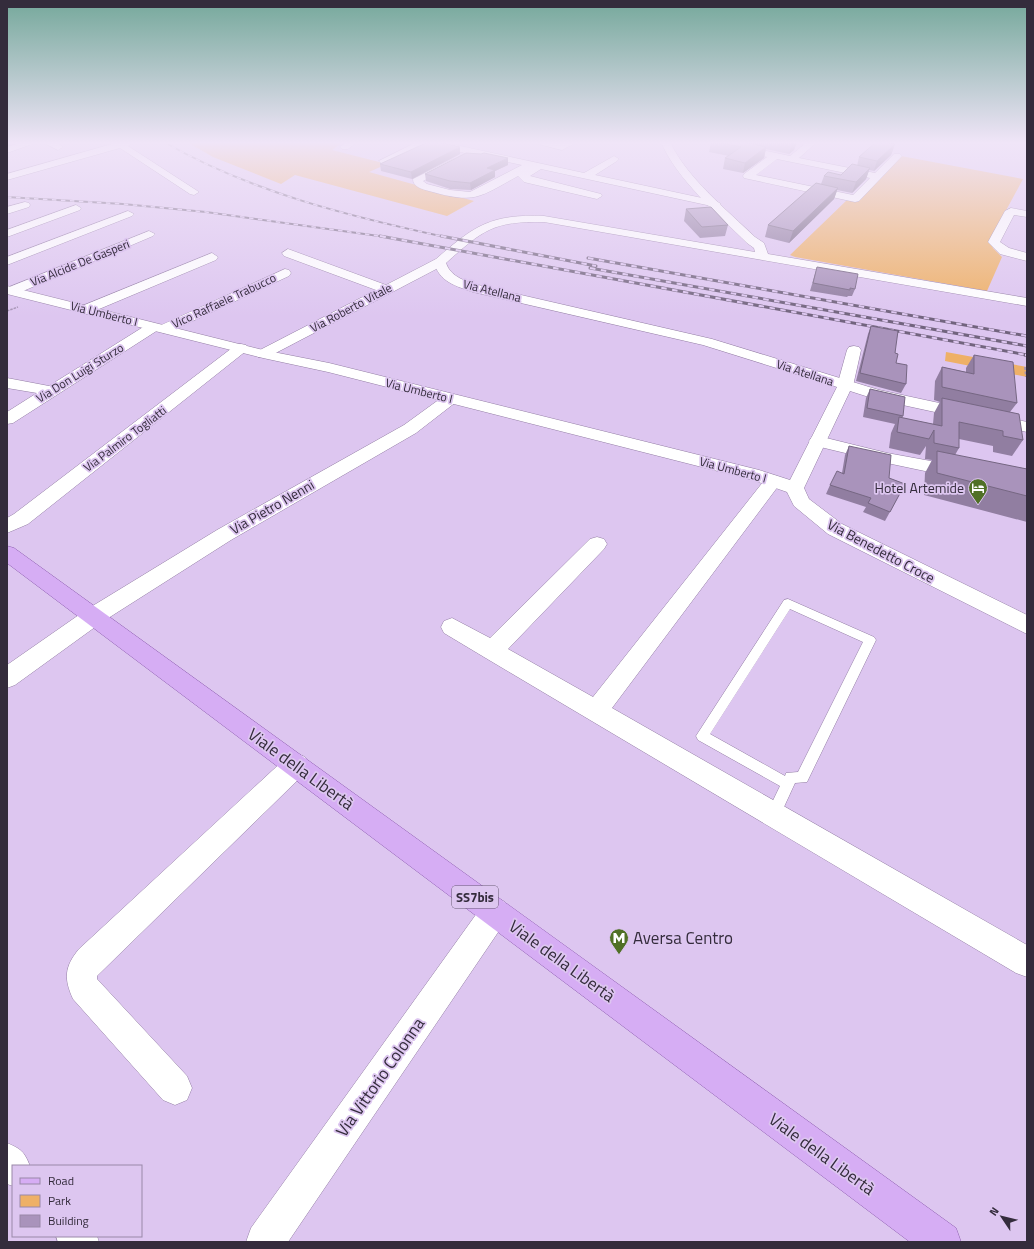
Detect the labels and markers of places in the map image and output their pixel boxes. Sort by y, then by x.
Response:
place label: Hotel Artemide [875,477,964,498]
hotel icon: Hotel Artemide [967,477,989,505]
place label: Aversa Centro [633,925,733,951]
metro station icon: Aversa Centro [608,927,630,955]

